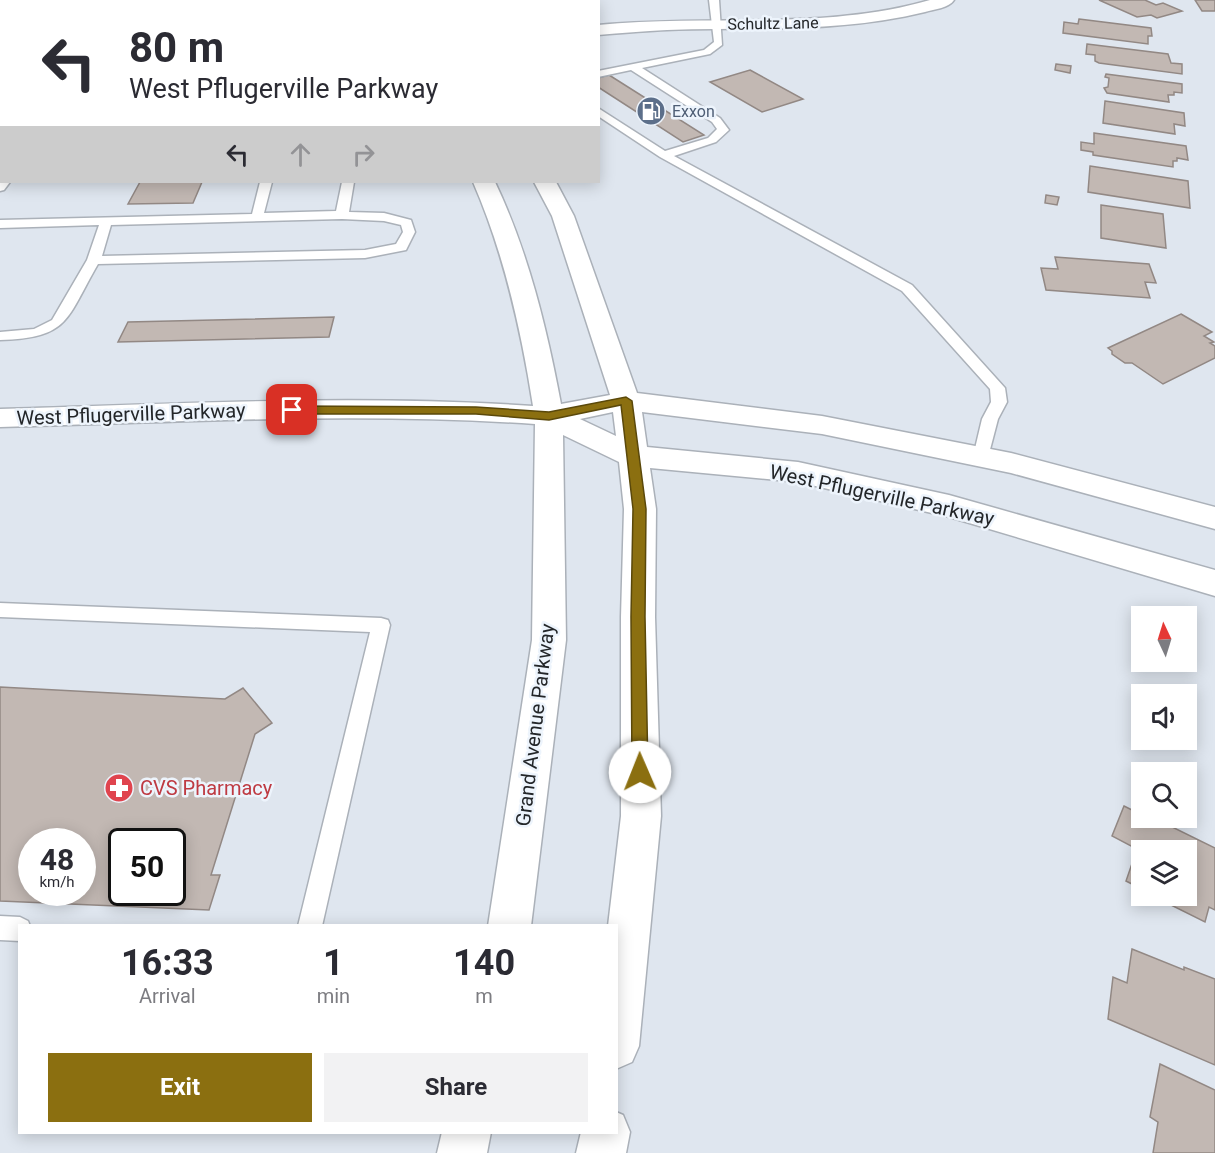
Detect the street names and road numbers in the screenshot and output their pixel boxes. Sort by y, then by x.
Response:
street label: Schultz Lane [727,13,819,34]
street label: West Pflugerville Parkway [16,398,246,430]
street label: West Pflugerville Parkway [767,459,997,531]
street label: Grand Avenue Parkway [511,622,559,828]

